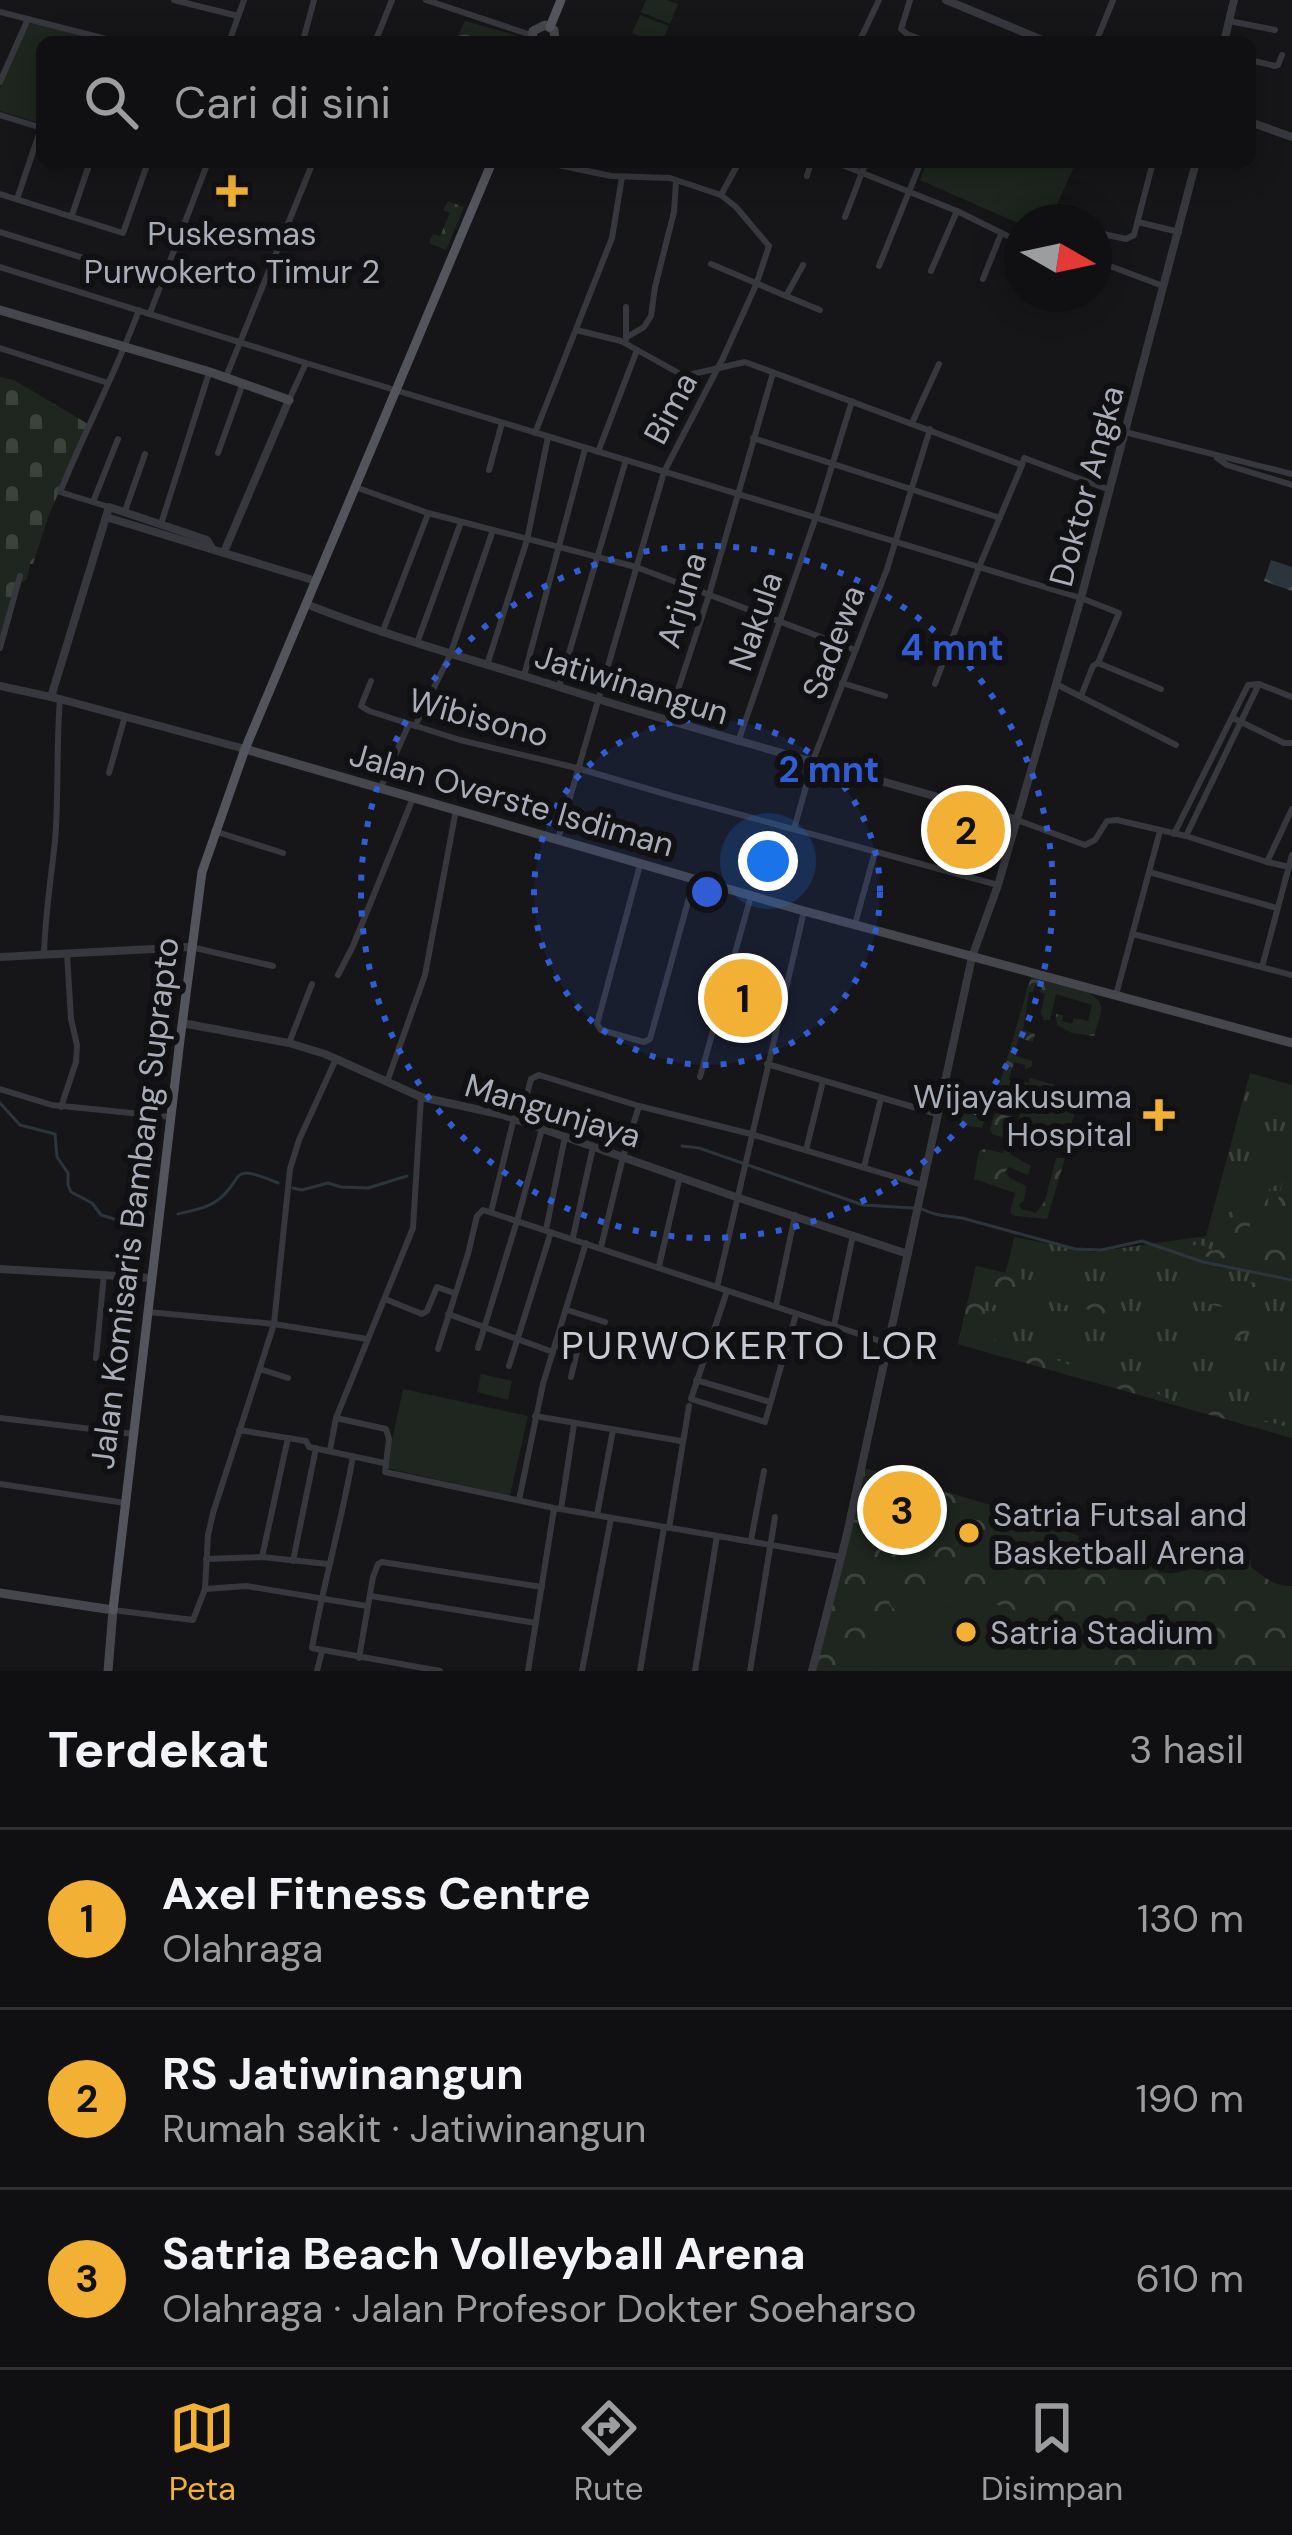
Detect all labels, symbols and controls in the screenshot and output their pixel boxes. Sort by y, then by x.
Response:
search box [36,36,1256,168]
icon: search [78,69,144,135]
text: Cari di sini [174,73,391,132]
marker: Puskesmas Purwokerto Timur 2 [216,175,248,207]
north arrow [1004,204,1112,312]
place label: Puskesmas Purwokerto Timur 2 [84,212,380,293]
street label: Bima [634,365,707,452]
street label: Doktor Angka [1039,381,1134,591]
street label: Arjuna [647,547,716,653]
street label: Nakula [719,566,792,676]
street label: Sadewa [792,579,875,705]
text: 4 mnt [900,624,1004,671]
street label: Jatiwinangun [530,635,734,734]
street label: Wibisono [404,678,554,757]
street label: Jalan Overste Isdiman [345,733,679,866]
text: 2 mnt [779,746,879,793]
pin: 2 [927,785,1005,875]
your location [738,831,798,891]
centre of rings [686,871,728,913]
street label: Jalan Komisaris Bambang Suprapto [81,935,188,1471]
pin: 1 [704,953,782,1043]
street label: Mangunjaya [460,1063,646,1158]
place label: Wijayakusuma Hospital [913,1075,1132,1156]
marker: Wijayakusuma Hospital [1143,1099,1175,1131]
district label: PURWOKERTO LOR [561,1320,941,1371]
pin: 3 [863,1465,941,1555]
place label: Satria Futsal and Basketball Arena [993,1493,1247,1574]
marker: Satria Futsal and Basketball Arena [956,1520,982,1546]
place label: Satria Stadium [990,1611,1213,1654]
marker: Satria Stadium [953,1619,979,1645]
text: Terdekat [48,1716,269,1783]
text: 3 hasil [1129,1724,1244,1775]
text: Axel Fitness Centre [162,1864,591,1923]
text: 1 [80,1893,94,1944]
text: 130 m [1137,1893,1244,1944]
text: Olahraga [162,1923,323,1974]
text: RS Jatiwinangun [162,2044,524,2103]
text: 2 [76,2073,98,2124]
text: 190 m [1136,2073,1244,2124]
text: Rumah sakit · Jatiwinangun [162,2103,646,2154]
text: Satria Beach Volleyball Arena [162,2224,806,2283]
text: 3 [75,2253,99,2304]
text: 610 m [1136,2253,1244,2304]
text: Olahraga · Jalan Profesor Dokter Soeharso [162,2283,917,2334]
tab: Peta [169,2395,236,2510]
tab: Rute [574,2395,643,2510]
tab: Disimpan [981,2395,1123,2510]

